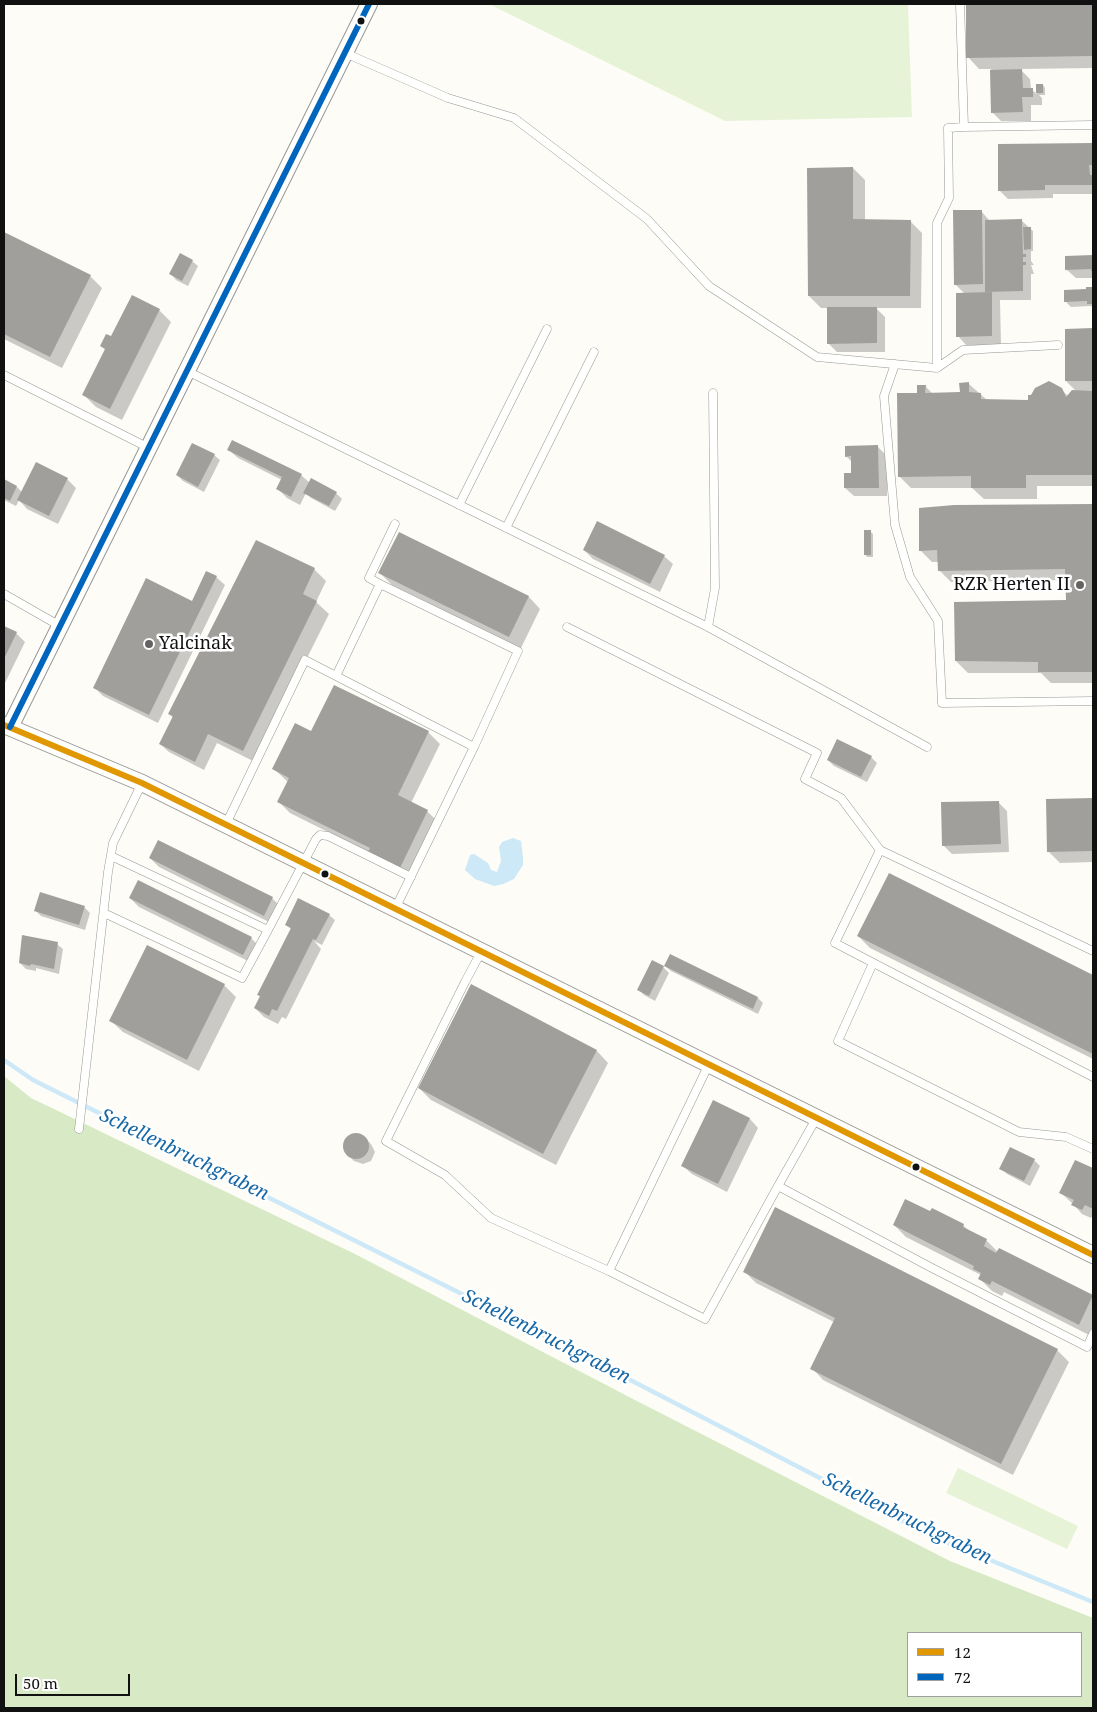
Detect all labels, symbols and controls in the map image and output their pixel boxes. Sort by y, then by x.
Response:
unlabelled marker [356,16,366,26]
place label: RZR Herten II [953,574,1070,596]
marker: RZR Herten II [1074,579,1086,591]
place label: Yalcinak [159,633,232,655]
marker: Yalcinak [143,638,155,650]
unlabelled marker [320,869,330,879]
water label: Schellenbruchgraben [96,1104,272,1206]
unlabelled marker [911,1162,921,1172]
water label: Schellenbruchgraben [458,1285,634,1389]
water label: Schellenbruchgraben [819,1468,995,1570]
legend [907,1632,1082,1697]
text: 12 [954,1642,971,1662]
scale bar [18,1664,132,1696]
text: 72 [954,1667,971,1687]
text: 50 m [23,1673,58,1693]

